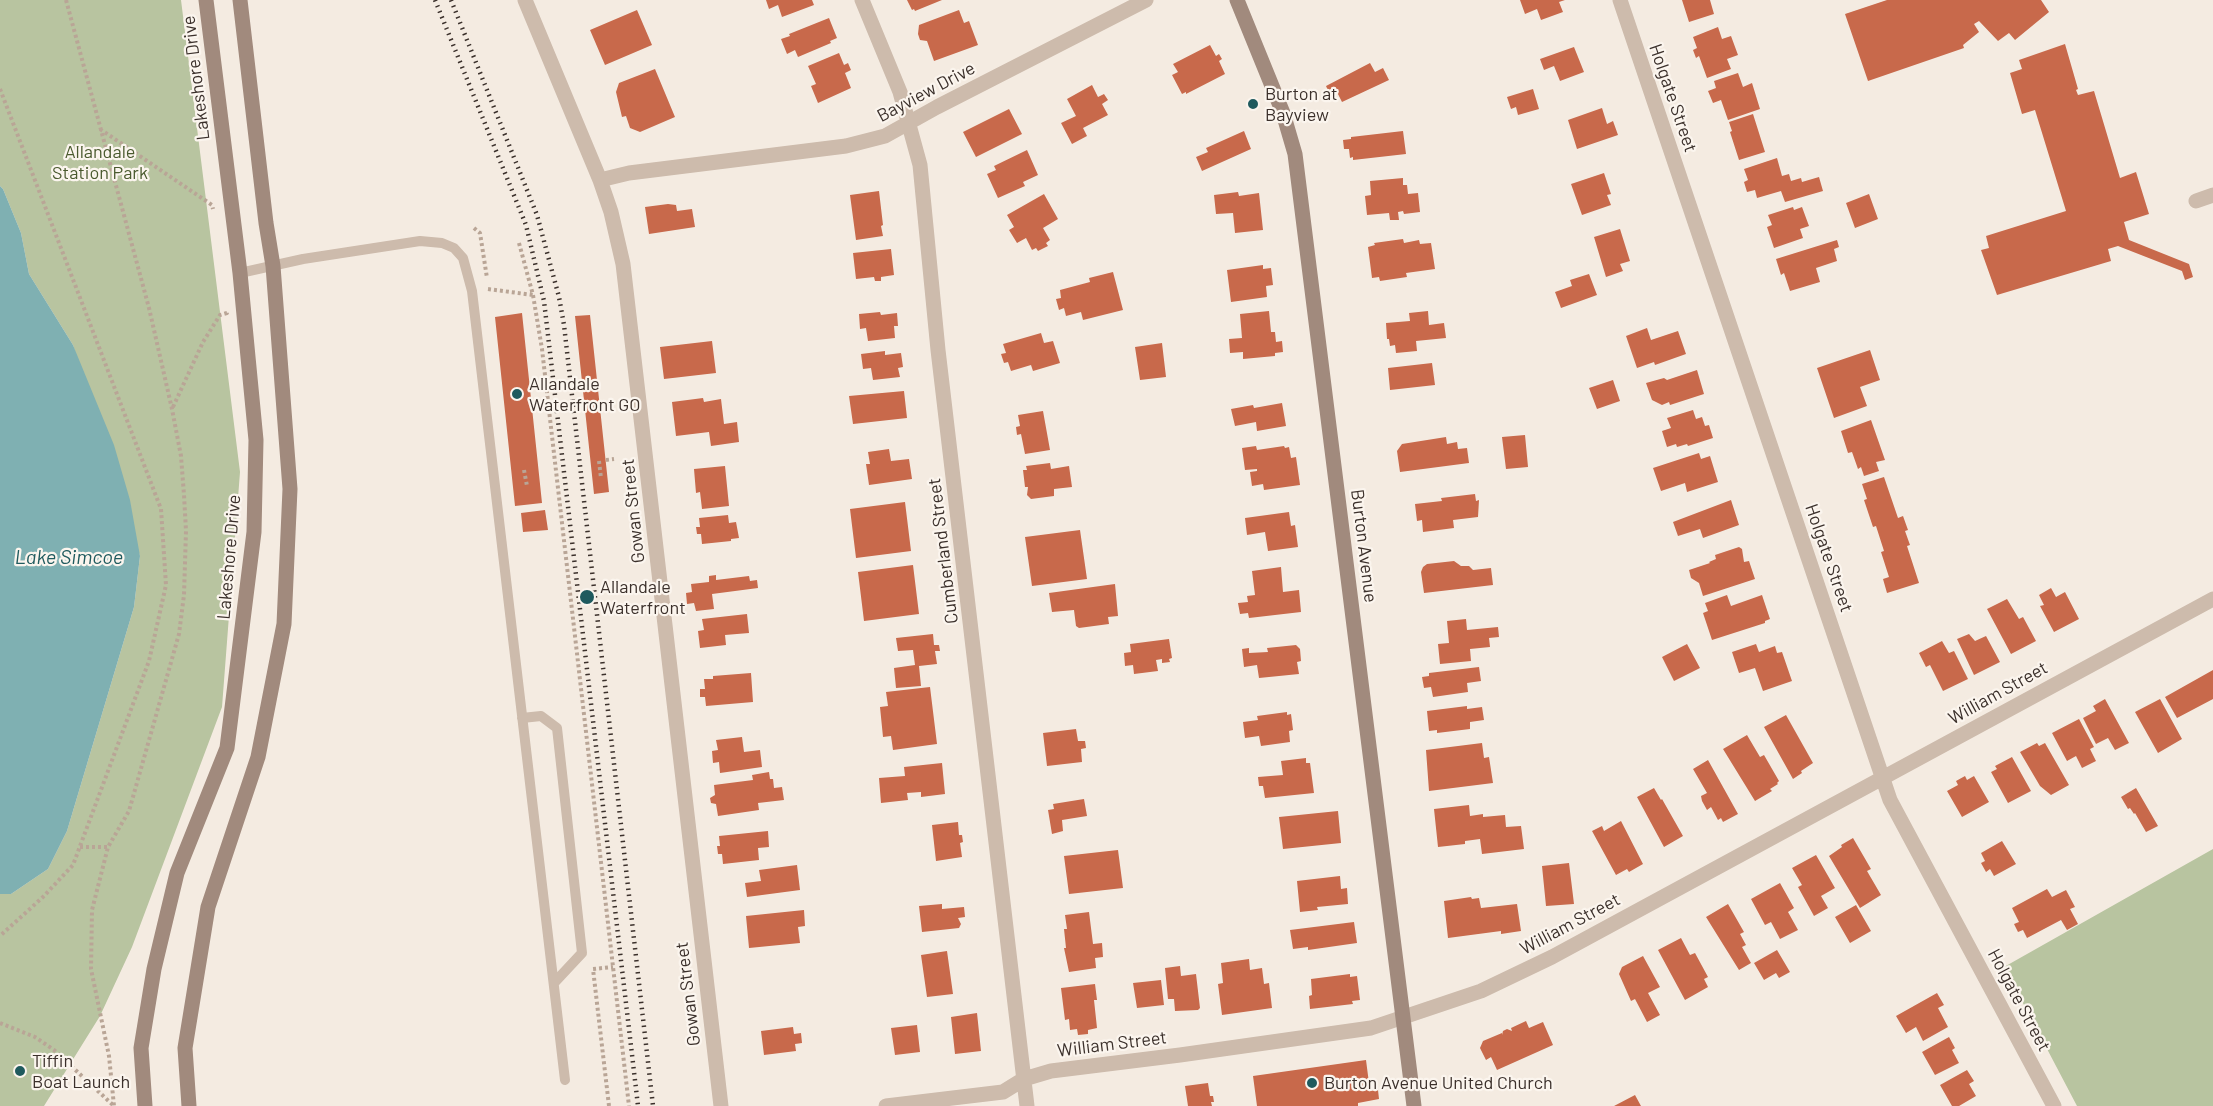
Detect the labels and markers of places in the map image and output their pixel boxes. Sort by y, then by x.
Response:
place label: Burton at Bayview [1265,83,1338,125]
marker: Burton at Bayview [1246,97,1260,111]
place label: Allandale Waterfront GO [529,373,641,416]
marker: Allandale Waterfront GO [510,387,524,401]
place label: Allandale Waterfront [600,576,686,618]
marker: Allandale Waterfront [578,588,596,606]
place label: Tiffin Boat Launch [32,1050,130,1092]
marker: Tiffin Boat Launch [13,1064,27,1078]
place label: Burton Avenue United Church [1324,1072,1553,1094]
marker: Burton Avenue United Church [1305,1076,1319,1090]

